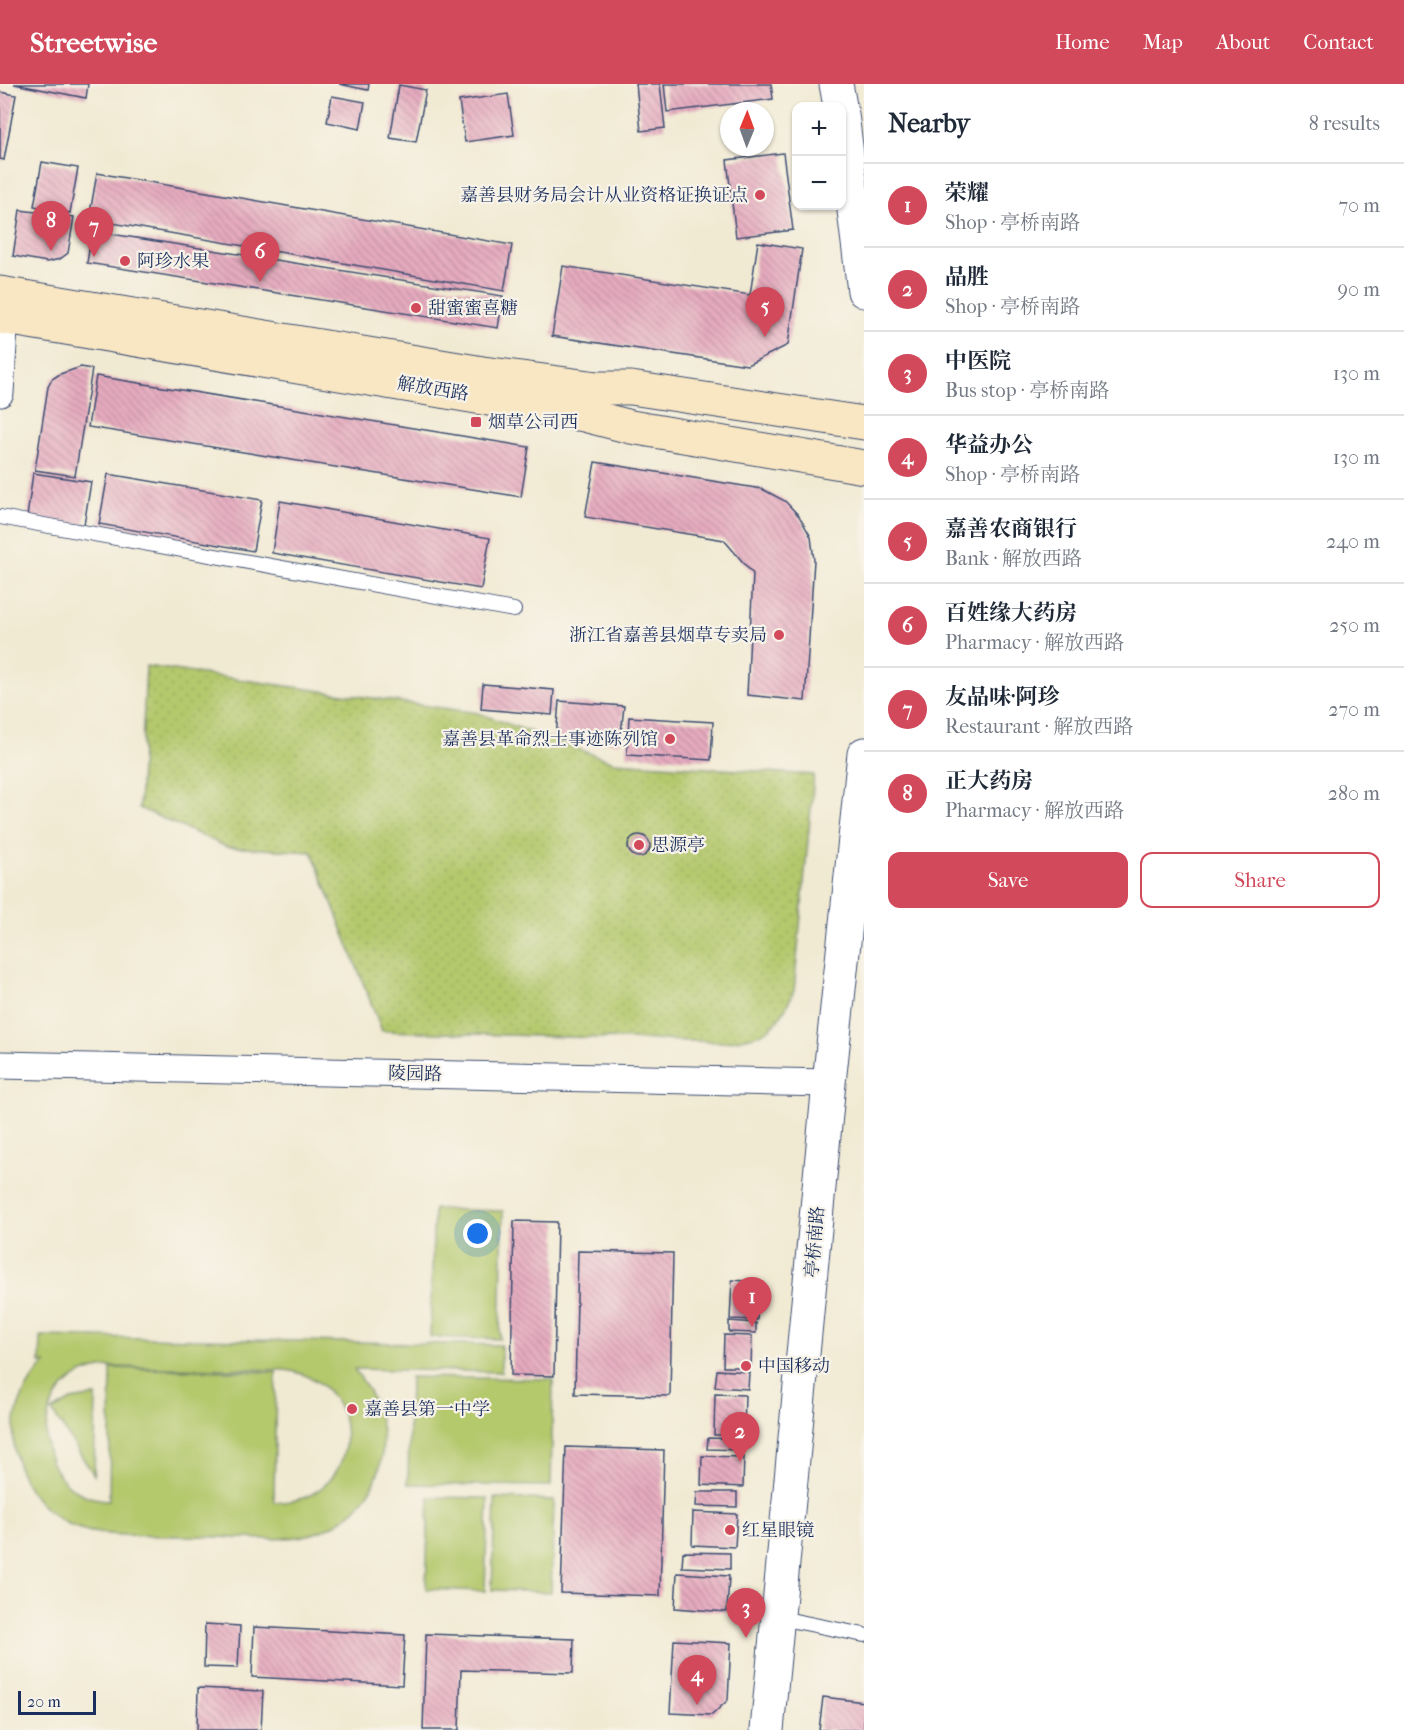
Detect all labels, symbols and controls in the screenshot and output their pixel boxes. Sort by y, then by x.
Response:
text: Streetwise [30,26,157,59]
text: Home [1055,30,1110,54]
text: Map [1143,30,1183,54]
text: About [1216,30,1270,54]
text: Contact [1303,30,1374,54]
north arrow [720,102,774,156]
map controls [792,102,846,210]
button: + [792,102,846,156]
text: Nearby [888,108,970,139]
text: 8 results [1309,112,1380,135]
button: − [792,156,846,210]
text: 荣耀 [945,180,989,206]
place label: 嘉善县财务局会计从业资格证换证点 [460,185,748,206]
marker: 嘉善县财务局会计从业资格证换证点 [753,188,767,202]
text: 1 [904,194,911,217]
text: 70 m [1338,194,1380,217]
pin: 8 [32,202,70,251]
pin: 7 [74,208,113,257]
text: Shop · 亭桥南路 [945,211,1080,234]
pin: 6 [240,232,280,282]
place label: 阿珍水果 [137,251,209,272]
marker: 阿珍水果 [118,254,132,268]
text: 品胜 [945,264,989,290]
text: 2 [902,278,913,301]
text: 90 m [1338,278,1380,301]
pin: 5 [746,288,784,337]
text: Shop · 亭桥南路 [945,295,1080,318]
place label: 甜蜜蜜喜糖 [428,298,518,319]
marker: 甜蜜蜜喜糖 [409,301,423,315]
text: 中医院 [945,348,1011,374]
text: 3 [903,362,912,385]
text: 130 m [1333,362,1380,385]
street label: 解放西路 [396,373,470,405]
text: Bus stop · 亭桥南路 [945,379,1109,402]
place label: 烟草公司西 [488,412,578,433]
marker: 烟草公司西 [469,415,483,429]
text: 华益办公 [945,432,1033,458]
text: 4 [902,446,913,469]
text: 130 m [1333,446,1380,469]
text: Shop · 亭桥南路 [945,463,1080,486]
text: 嘉善农商银行 [945,516,1077,542]
text: 5 [903,530,912,553]
text: 240 m [1326,530,1380,553]
text: Bank · 解放西路 [945,547,1082,570]
text: 百姓缘大药房 [945,600,1077,626]
text: 6 [902,614,913,637]
text: 250 m [1329,614,1380,637]
place label: 浙江省嘉善县烟草专卖局 [569,625,767,646]
marker: 浙江省嘉善县烟草专卖局 [772,628,786,642]
text: Pharmacy · 解放西路 [945,631,1124,654]
text: 友品味·阿珍 [945,684,1059,710]
text: 7 [903,698,912,721]
text: 270 m [1328,698,1380,721]
text: Restaurant · 解放西路 [945,715,1133,738]
place label: 嘉善县革命烈士事迹陈列馆 [442,729,658,750]
marker: 嘉善县革命烈士事迹陈列馆 [663,732,677,746]
text: 正大药房 [945,768,1033,794]
text: 8 [902,782,913,805]
text: 280 m [1328,782,1380,805]
text: Pharmacy · 解放西路 [945,799,1124,822]
place label: 思源亭 [651,835,705,856]
marker: 思源亭 [632,838,646,852]
button: Save [888,852,1128,908]
button: Share [1140,852,1380,908]
street label: 陵园路 [388,1063,442,1085]
street label: 亭桥南路 [801,1205,829,1279]
your location [463,1219,492,1248]
pin: 1 [732,1278,771,1327]
place label: 中国移动 [758,1356,830,1377]
marker: 中国移动 [739,1359,753,1373]
place label: 嘉善县第一中学 [364,1399,490,1420]
marker: 嘉善县第一中学 [345,1402,359,1416]
pin: 2 [720,1412,760,1462]
place label: 红星眼镜 [742,1520,814,1541]
marker: 红星眼镜 [723,1523,737,1537]
pin: 3 [726,1588,766,1638]
pin: 4 [678,1656,716,1705]
scale bar [18,1688,96,1716]
text: 20 m [27,1692,61,1711]

